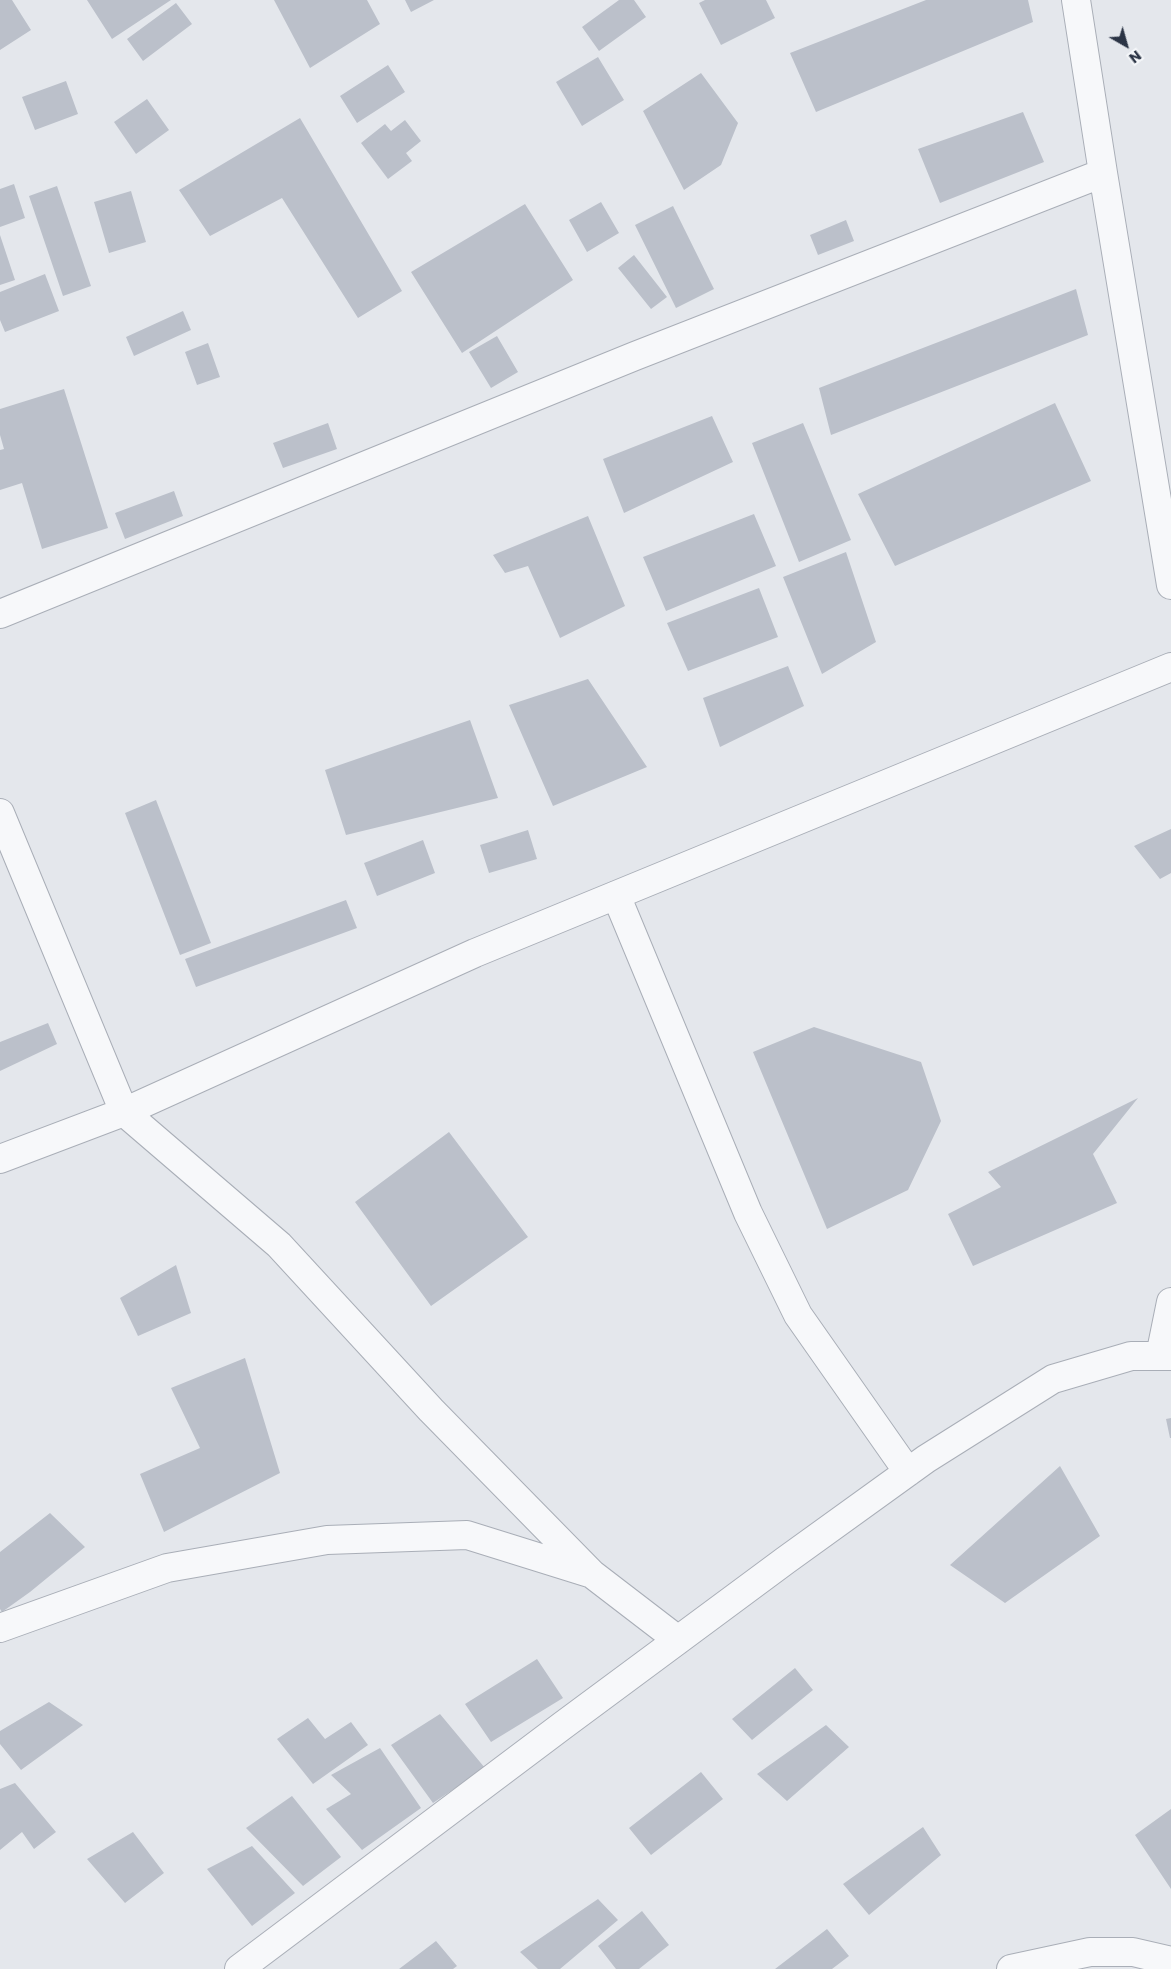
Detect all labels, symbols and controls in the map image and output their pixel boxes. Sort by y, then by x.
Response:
north arrow [1101,20,1151,70]
text: N [1125,46,1146,68]

